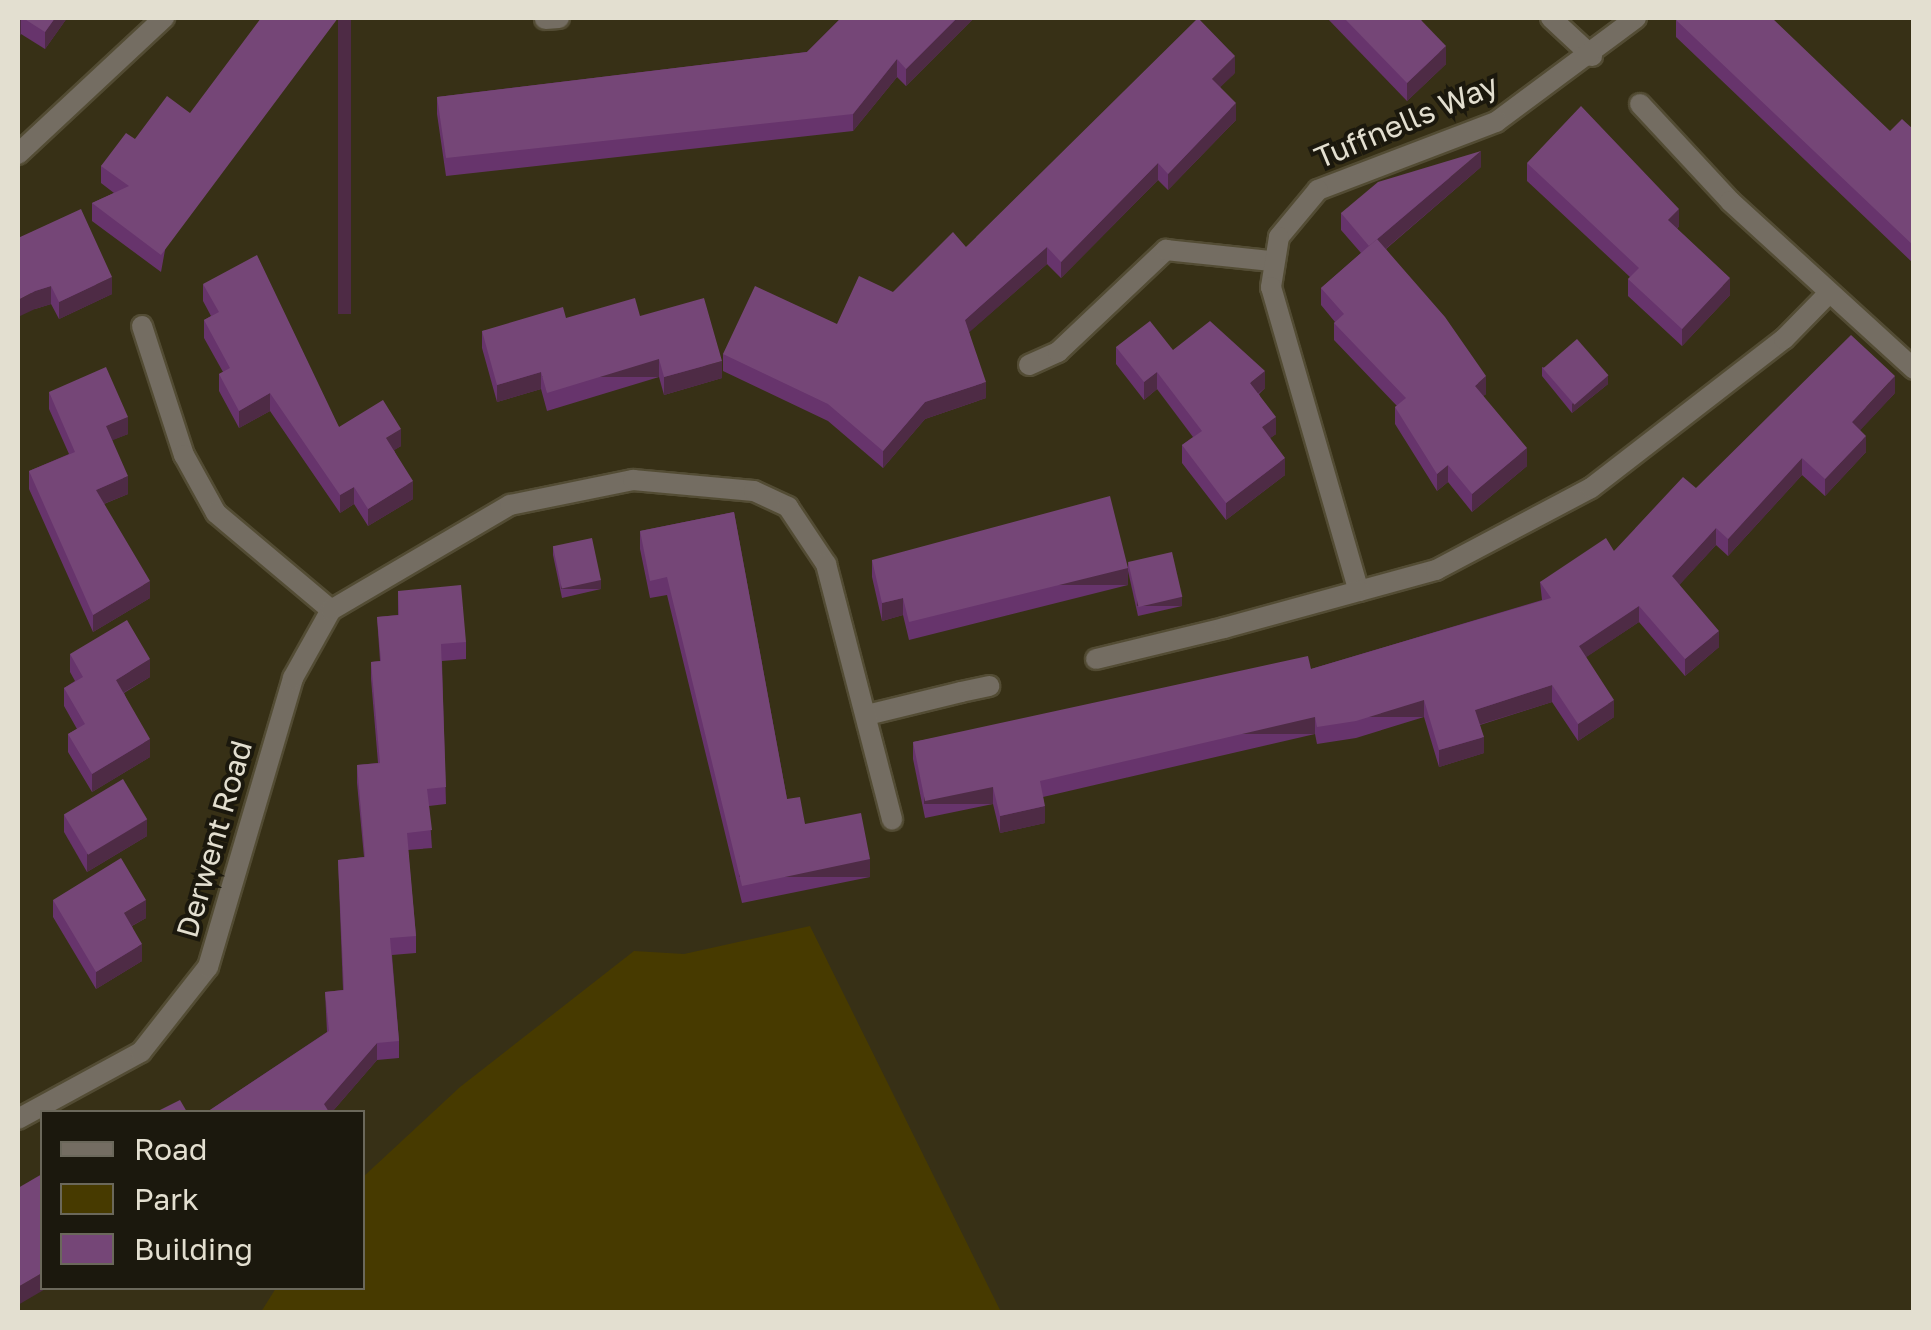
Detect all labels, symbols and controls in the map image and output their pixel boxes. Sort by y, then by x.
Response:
street label: Tuffnells Way [1309,66,1503,176]
street label: Derwent Road [169,736,259,942]
legend [40,1110,365,1290]
text: Road [134,1131,208,1167]
text: Park [134,1181,199,1217]
text: Building [134,1231,253,1267]

